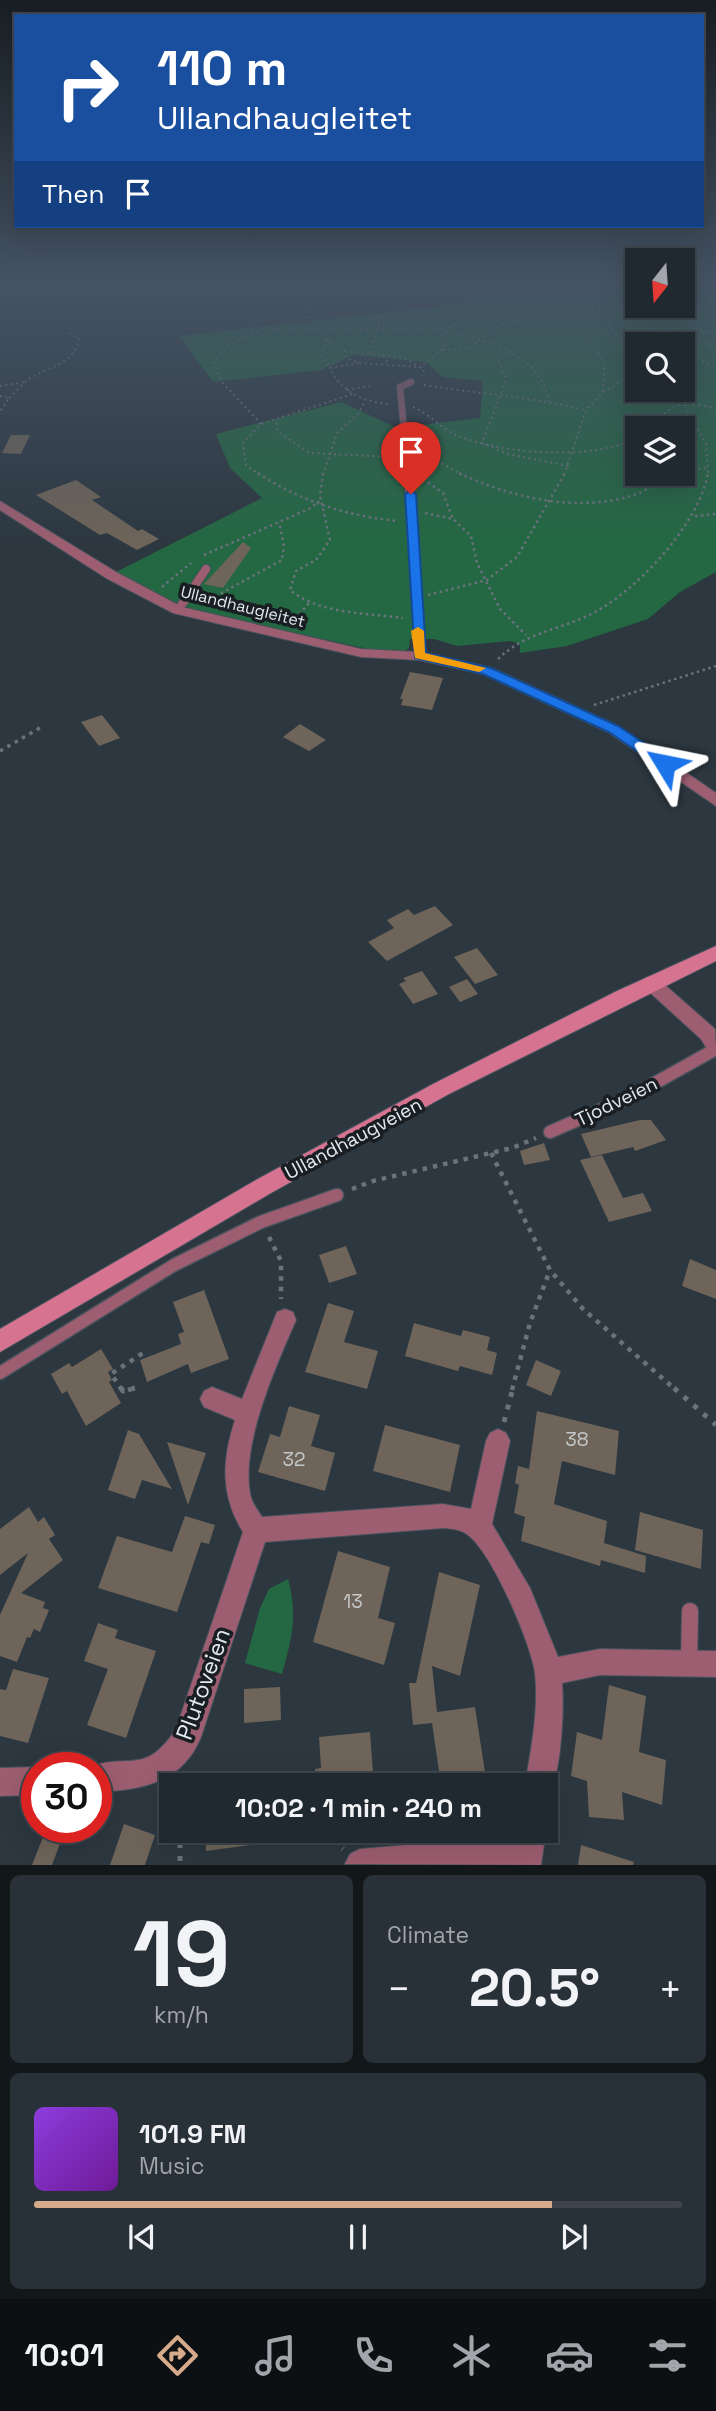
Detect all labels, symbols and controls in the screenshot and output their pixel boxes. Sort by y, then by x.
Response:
text: 110 m [157,37,287,99]
icon: right [42,42,133,133]
text: Ullandhaugleitet [157,98,412,138]
icon: arrive [119,175,157,213]
text: Then [42,177,105,211]
north arrow [625,248,695,318]
map controls [625,248,695,486]
button: search [625,332,695,402]
button: layers [625,416,695,486]
pin [381,422,441,494]
icon: arrive [392,433,430,471]
street label: Ullandhaugleitet [178,581,307,632]
position arrow [628,727,702,801]
street label: Tjodveien [571,1071,661,1132]
street label: Ullandhaugveien [280,1092,426,1185]
house number: 38 [565,1427,589,1452]
house number: 32 [283,1447,305,1472]
house number: 13 [343,1589,363,1614]
street label: Plutoveien [169,1624,237,1744]
speed limit sign: 30 [21,1752,112,1843]
text: 10:02 · 1 min · 240 m [235,1791,482,1825]
text: 19 [133,1896,230,2013]
text: Climate [387,1920,469,1950]
text: 20.5° [469,1955,600,2021]
text: − [387,1965,411,2013]
text: + [658,1965,682,2013]
text: km/h [154,2000,209,2030]
text: 101.9 FM [139,2117,247,2151]
text: Music [139,2151,204,2181]
icon: previous [123,2218,161,2256]
icon: pause [339,2218,377,2256]
icon: next [555,2218,593,2256]
icon: directions [153,2331,202,2380]
icon: music [251,2331,300,2380]
icon: phone [349,2331,398,2380]
icon: climate [447,2331,496,2380]
icon: car [545,2331,594,2380]
icon: filters [643,2331,692,2380]
text: 10:01 [24,2335,104,2375]

